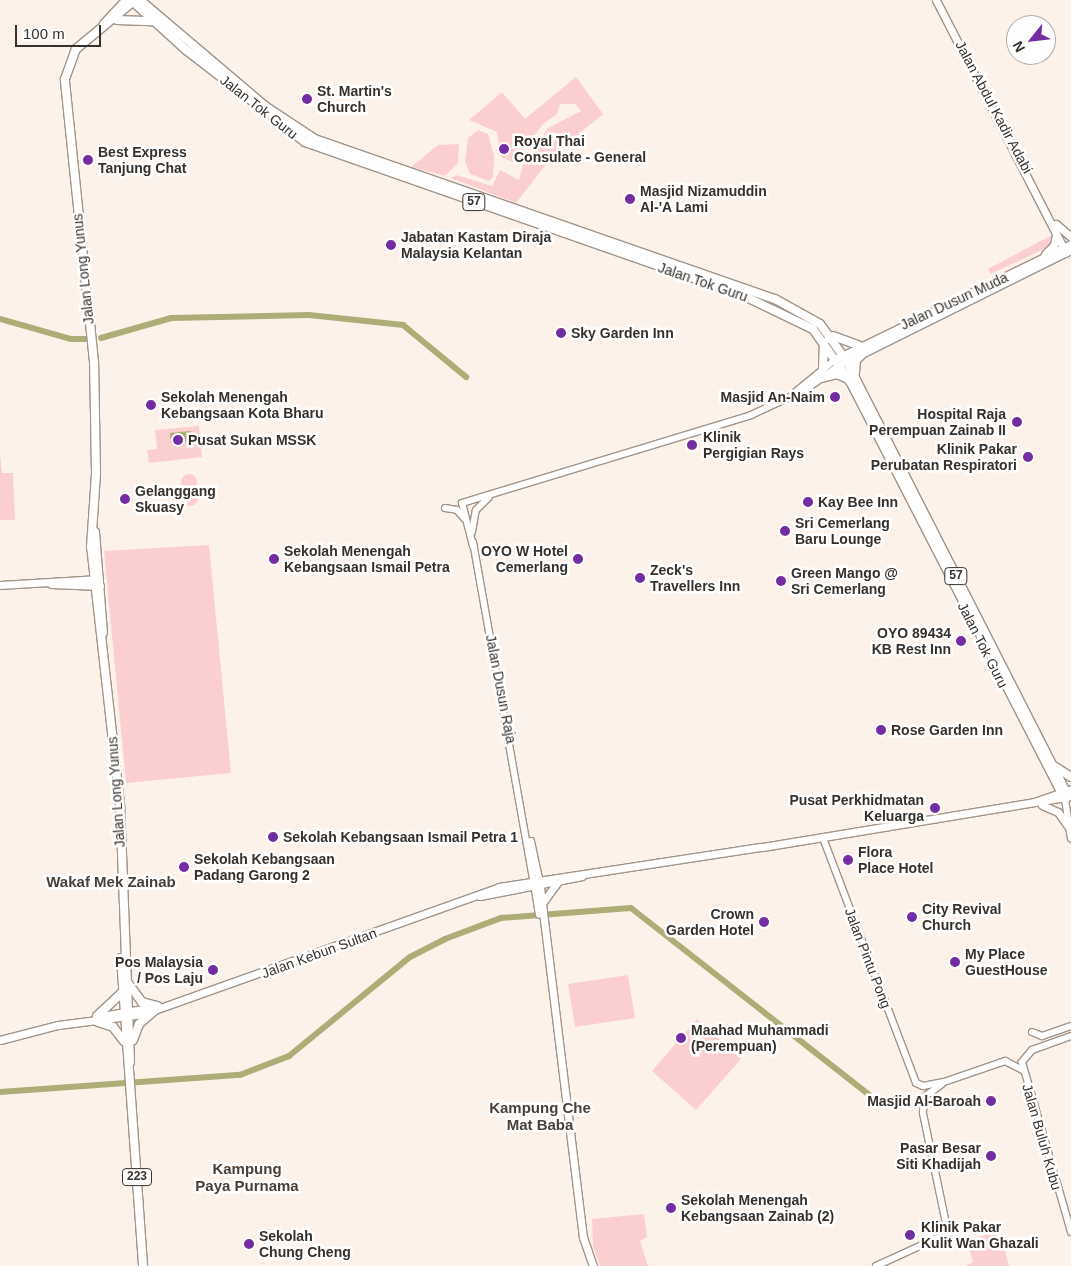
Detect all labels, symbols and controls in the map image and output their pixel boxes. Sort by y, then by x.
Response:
scale bar [18,15,104,47]
north arrow [1006,15,1056,65]
text: 100 m [23,25,65,42]
street label: Jalan Abdul Kadir Adabi [952,37,1036,177]
text: N [1009,38,1028,55]
street label: Jalan Tok Guru [217,71,301,143]
place label: St. Martin's Church [317,83,392,115]
marker: St. Martin's Church [301,93,313,105]
place label: Royal Thai Consulate - General [514,133,646,166]
marker: Royal Thai Consulate - General [498,143,510,155]
place label: Best Express Tanjung Chat [98,144,187,176]
marker: Best Express Tanjung Chat [82,154,94,166]
place label: Masjid Nizamuddin Al-'A Lami [640,183,767,216]
road number: 57 [462,192,486,212]
marker: Masjid Nizamuddin Al-'A Lami [624,193,636,205]
street label: Jalan Long Yunus [69,213,97,325]
place label: Jabatan Kastam Diraja Malaysia Kelantan [401,229,551,262]
marker: Jabatan Kastam Diraja Malaysia Kelantan [385,239,397,251]
street label: Jalan Tok Guru [656,259,750,305]
street label: Jalan Dusun Muda [898,269,1010,333]
place label: Sky Garden Inn [571,325,674,341]
marker: Sky Garden Inn [555,327,567,339]
place label: Sekolah Menengah Kebangsaan Kota Bharu [161,389,324,422]
place label: Masjid An-Naim [720,389,825,405]
marker: Masjid An-Naim [829,391,841,403]
marker: Sekolah Menengah Kebangsaan Kota Bharu [145,399,157,411]
place label: Hospital Raja Perempuan Zainab II [869,406,1006,438]
marker: Hospital Raja Perempuan Zainab II [1010,415,1024,429]
place label: Klinik Pergigian Rays [703,429,804,462]
place label: Pusat Sukan MSSK [188,432,316,448]
marker: Pusat Sukan MSSK [172,434,184,446]
marker: Klinik Pergigian Rays [685,438,699,452]
place label: Klinik Pakar Perubatan Respiratori [871,441,1017,474]
marker: Klinik Pakar Perubatan Respiratori [1021,450,1035,464]
place label: Gelanggang Skuasy [135,483,216,516]
marker: Gelanggang Skuasy [119,493,131,505]
place label: Kay Bee Inn [818,494,898,510]
marker: Kay Bee Inn [802,496,814,508]
place label: Sri Cemerlang Baru Lounge [795,515,890,548]
marker: Sri Cemerlang Baru Lounge [779,525,791,537]
place label: Sekolah Menengah Kebangsaan Ismail Petra [284,543,450,576]
place label: OYO W Hotel Cemerlang [481,543,568,576]
marker: Sekolah Menengah Kebangsaan Ismail Petra [268,553,280,565]
marker: OYO W Hotel Cemerlang [572,553,584,565]
place label: Zeck's Travellers Inn [650,562,740,594]
place label: Green Mango @ Sri Cemerlang [791,565,898,598]
road number: 57 [944,566,968,586]
marker: Zeck's Travellers Inn [634,572,646,584]
marker: Green Mango @ Sri Cemerlang [775,575,787,587]
street label: Jalan Tok Guru [954,599,1012,691]
place label: OYO 89434 KB Rest Inn [872,625,951,658]
street label: Jalan Dusun Raja [482,633,520,745]
marker: OYO 89434 KB Rest Inn [955,635,967,647]
place label: Rose Garden Inn [891,722,1003,738]
marker: Rose Garden Inn [875,724,887,736]
street label: Jalan Long Yunus [104,736,128,848]
place label: Pusat Perkhidmatan Keluarga [789,792,924,824]
marker: Pusat Perkhidmatan Keluarga [928,801,942,815]
place label: Sekolah Kebangsaan Ismail Petra 1 [283,829,518,845]
marker: Sekolah Kebangsaan Ismail Petra 1 [267,831,279,843]
place label: Flora Place Hotel [858,844,933,876]
place label: Sekolah Kebangsaan Padang Garong 2 [194,851,335,884]
marker: Flora Place Hotel [842,854,854,866]
marker: Sekolah Kebangsaan Padang Garong 2 [178,861,190,873]
district label: Wakaf Mek Zainab [46,873,176,891]
place label: City Revival Church [922,901,1001,934]
place label: Crown Garden Hotel [666,906,754,939]
street label: Jalan Pintu Pong [841,906,895,1010]
marker: City Revival Church [906,911,918,923]
marker: Crown Garden Hotel [758,916,770,928]
street label: Jalan Kebun Sultan [259,924,379,982]
place label: My Place GuestHouse [965,946,1047,979]
place label: Pos Malaysia / Pos Laju [115,954,203,986]
marker: My Place GuestHouse [949,956,961,968]
marker: Pos Malaysia / Pos Laju [207,964,219,976]
place label: Maahad Muhammadi (Perempuan) [691,1022,829,1054]
marker: Maahad Muhammadi (Perempuan) [675,1032,687,1044]
street label: Jalan Buluh Kubu [1019,1082,1065,1192]
place label: Masjid Al-Baroah [867,1093,981,1109]
marker: Masjid Al-Baroah [985,1095,997,1107]
district label: Kampung Che Mat Baba [489,1098,591,1133]
place label: Pasar Besar Siti Khadijah [896,1140,981,1172]
marker: Pasar Besar Siti Khadijah [985,1150,997,1162]
district label: Kampung Paya Purnama [195,1159,299,1194]
road number: 223 [121,1168,153,1186]
place label: Sekolah Menengah Kebangsaan Zainab (2) [681,1192,834,1224]
marker: Sekolah Menengah Kebangsaan Zainab (2) [665,1202,677,1214]
place label: Klinik Pakar Kulit Wan Ghazali [921,1219,1039,1252]
place label: Sekolah Chung Cheng [259,1228,351,1260]
marker: Klinik Pakar Kulit Wan Ghazali [903,1228,917,1242]
marker: Sekolah Chung Cheng [243,1238,255,1250]

